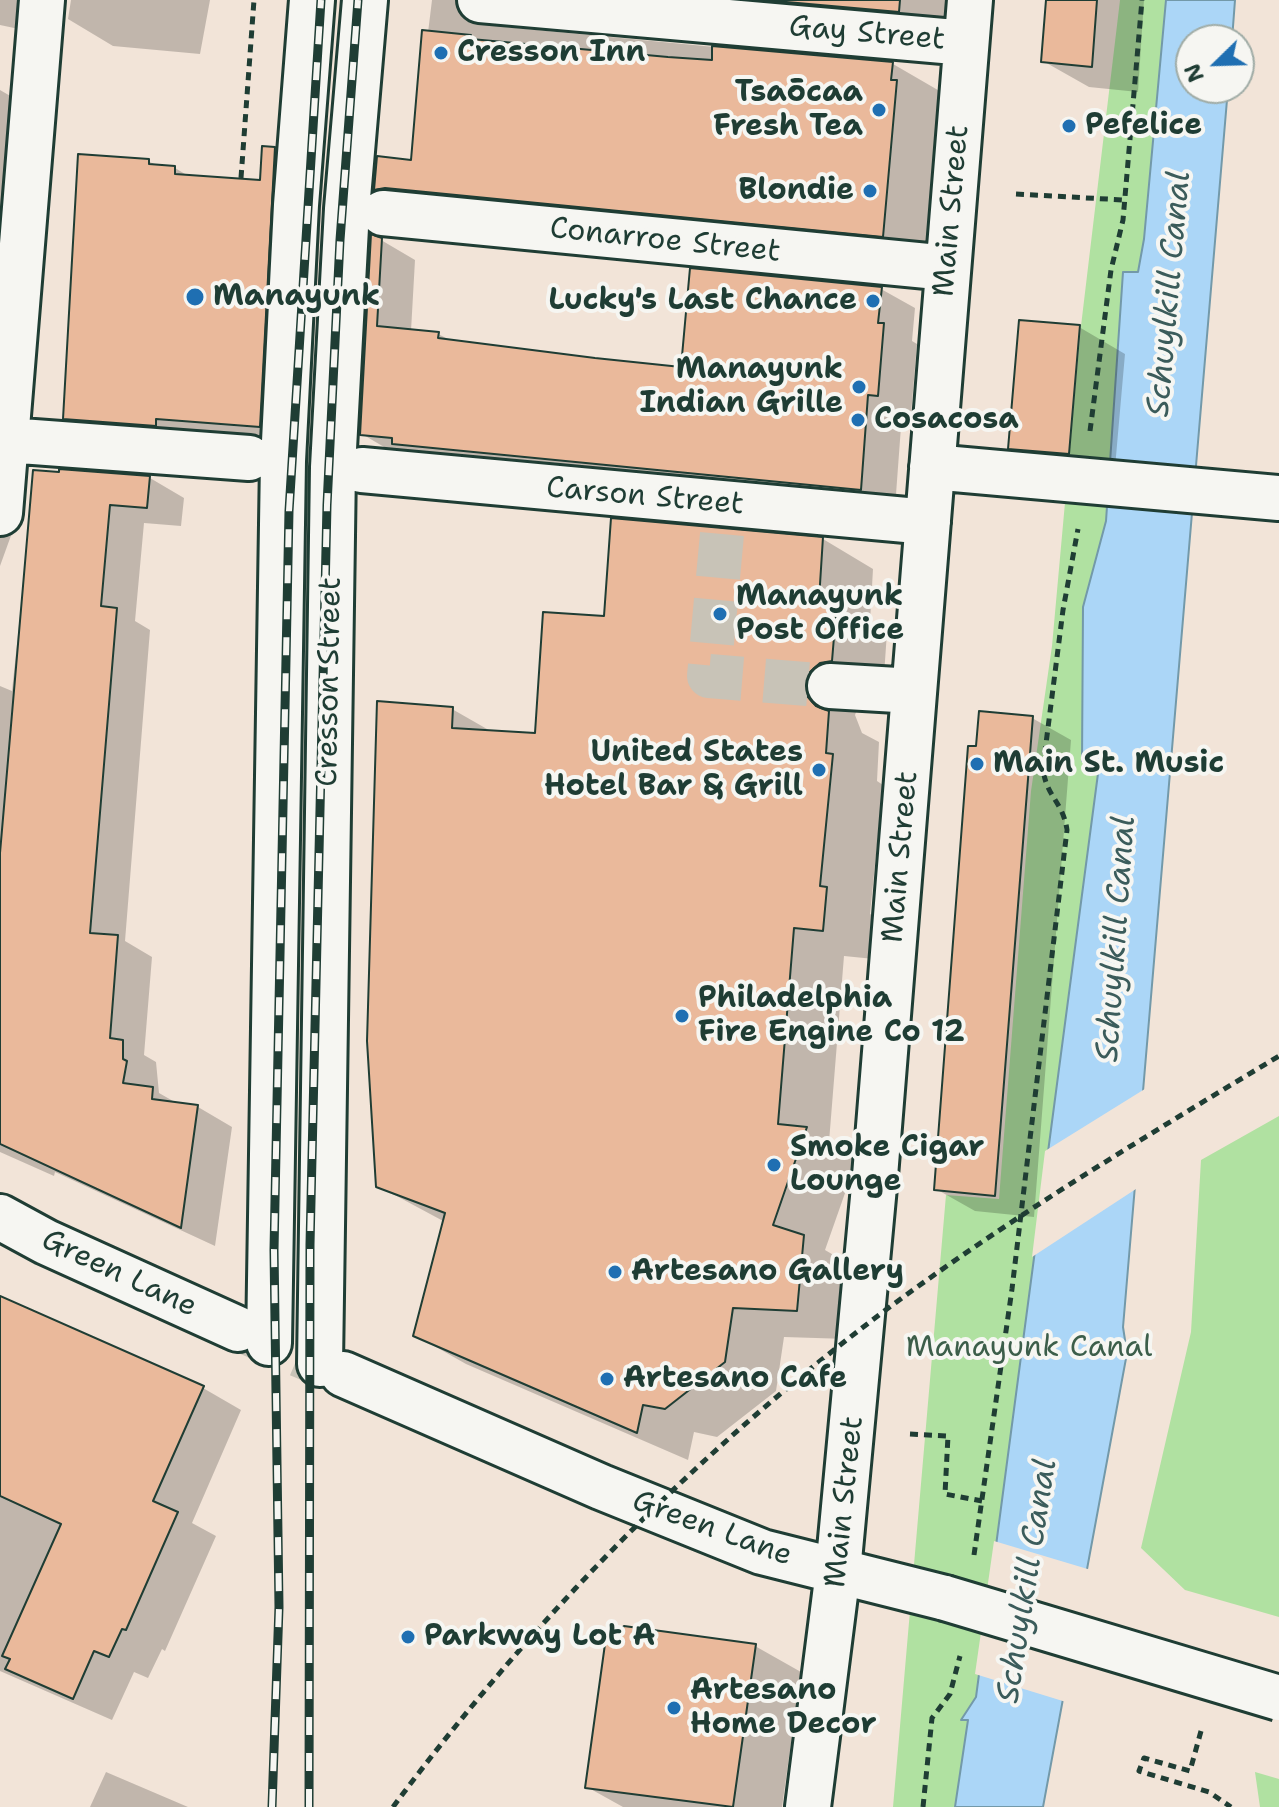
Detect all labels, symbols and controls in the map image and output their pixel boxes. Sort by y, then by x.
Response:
street label: Gay Street [787,9,947,59]
north arrow [1175,24,1255,104]
place label: Cresson Inn [457,35,645,71]
marker: Cresson Inn [432,44,450,62]
text: N [1178,59,1211,86]
place label: Tsaōcaa Fresh Tea [713,75,863,146]
marker: Tsaōcaa Fresh Tea [870,101,888,119]
place label: Pefelice [1085,108,1202,144]
marker: Pefelice [1060,117,1078,135]
street label: Main Street [927,124,977,298]
water label: Schuylkill Canal [1140,170,1200,418]
place label: Blondie [739,173,854,209]
marker: Blondie [861,182,879,200]
street label: Conarroe Street [548,211,782,271]
place label: Manayunk [213,279,380,315]
place label: Lucky's Last Chance [549,283,857,319]
marker: Manayunk [184,286,206,308]
marker: Lucky's Last Chance [864,292,882,310]
place label: Manayunk Indian Grille [640,352,843,422]
marker: Manayunk Indian Grille [850,378,868,396]
place label: Cosacosa [874,402,1019,438]
marker: Cosacosa [849,411,867,429]
street label: Carson Street [545,470,745,524]
street label: Cresson Street [310,577,350,787]
place label: Manayunk Post Office [736,579,904,650]
marker: Manayunk Post Office [711,605,729,623]
place label: United States Hotel Bar & Grill [544,735,803,806]
place label: Main St. Music [993,746,1224,782]
marker: Main St. Music [968,755,986,773]
marker: United States Hotel Bar & Grill [810,761,828,779]
street label: Main Street [876,770,926,944]
water label: Schuylkill Canal [1089,815,1145,1063]
place label: Philadelphia Fire Engine Co 12 [698,981,965,1052]
marker: Philadelphia Fire Engine Co 12 [673,1007,691,1025]
place label: Smoke Cigar Lounge [790,1130,984,1200]
marker: Smoke Cigar Lounge [765,1156,783,1174]
street label: Green Lane [36,1222,202,1326]
place label: Artesano Gallery [631,1254,904,1290]
marker: Artesano Gallery [606,1263,624,1281]
park label: Manayunk Canal [906,1330,1152,1366]
place label: Artesano Cafe [623,1361,847,1397]
marker: Artesano Cafe [598,1370,616,1388]
street label: Main Street [818,1415,872,1589]
water label: Schuylkill Canal [990,1456,1066,1706]
street label: Green Lane [627,1483,797,1575]
place label: Parkway Lot A [424,1619,655,1655]
marker: Parkway Lot A [399,1628,417,1646]
place label: Artesano Home Decor [690,1673,877,1744]
marker: Artesano Home Decor [665,1699,683,1717]

